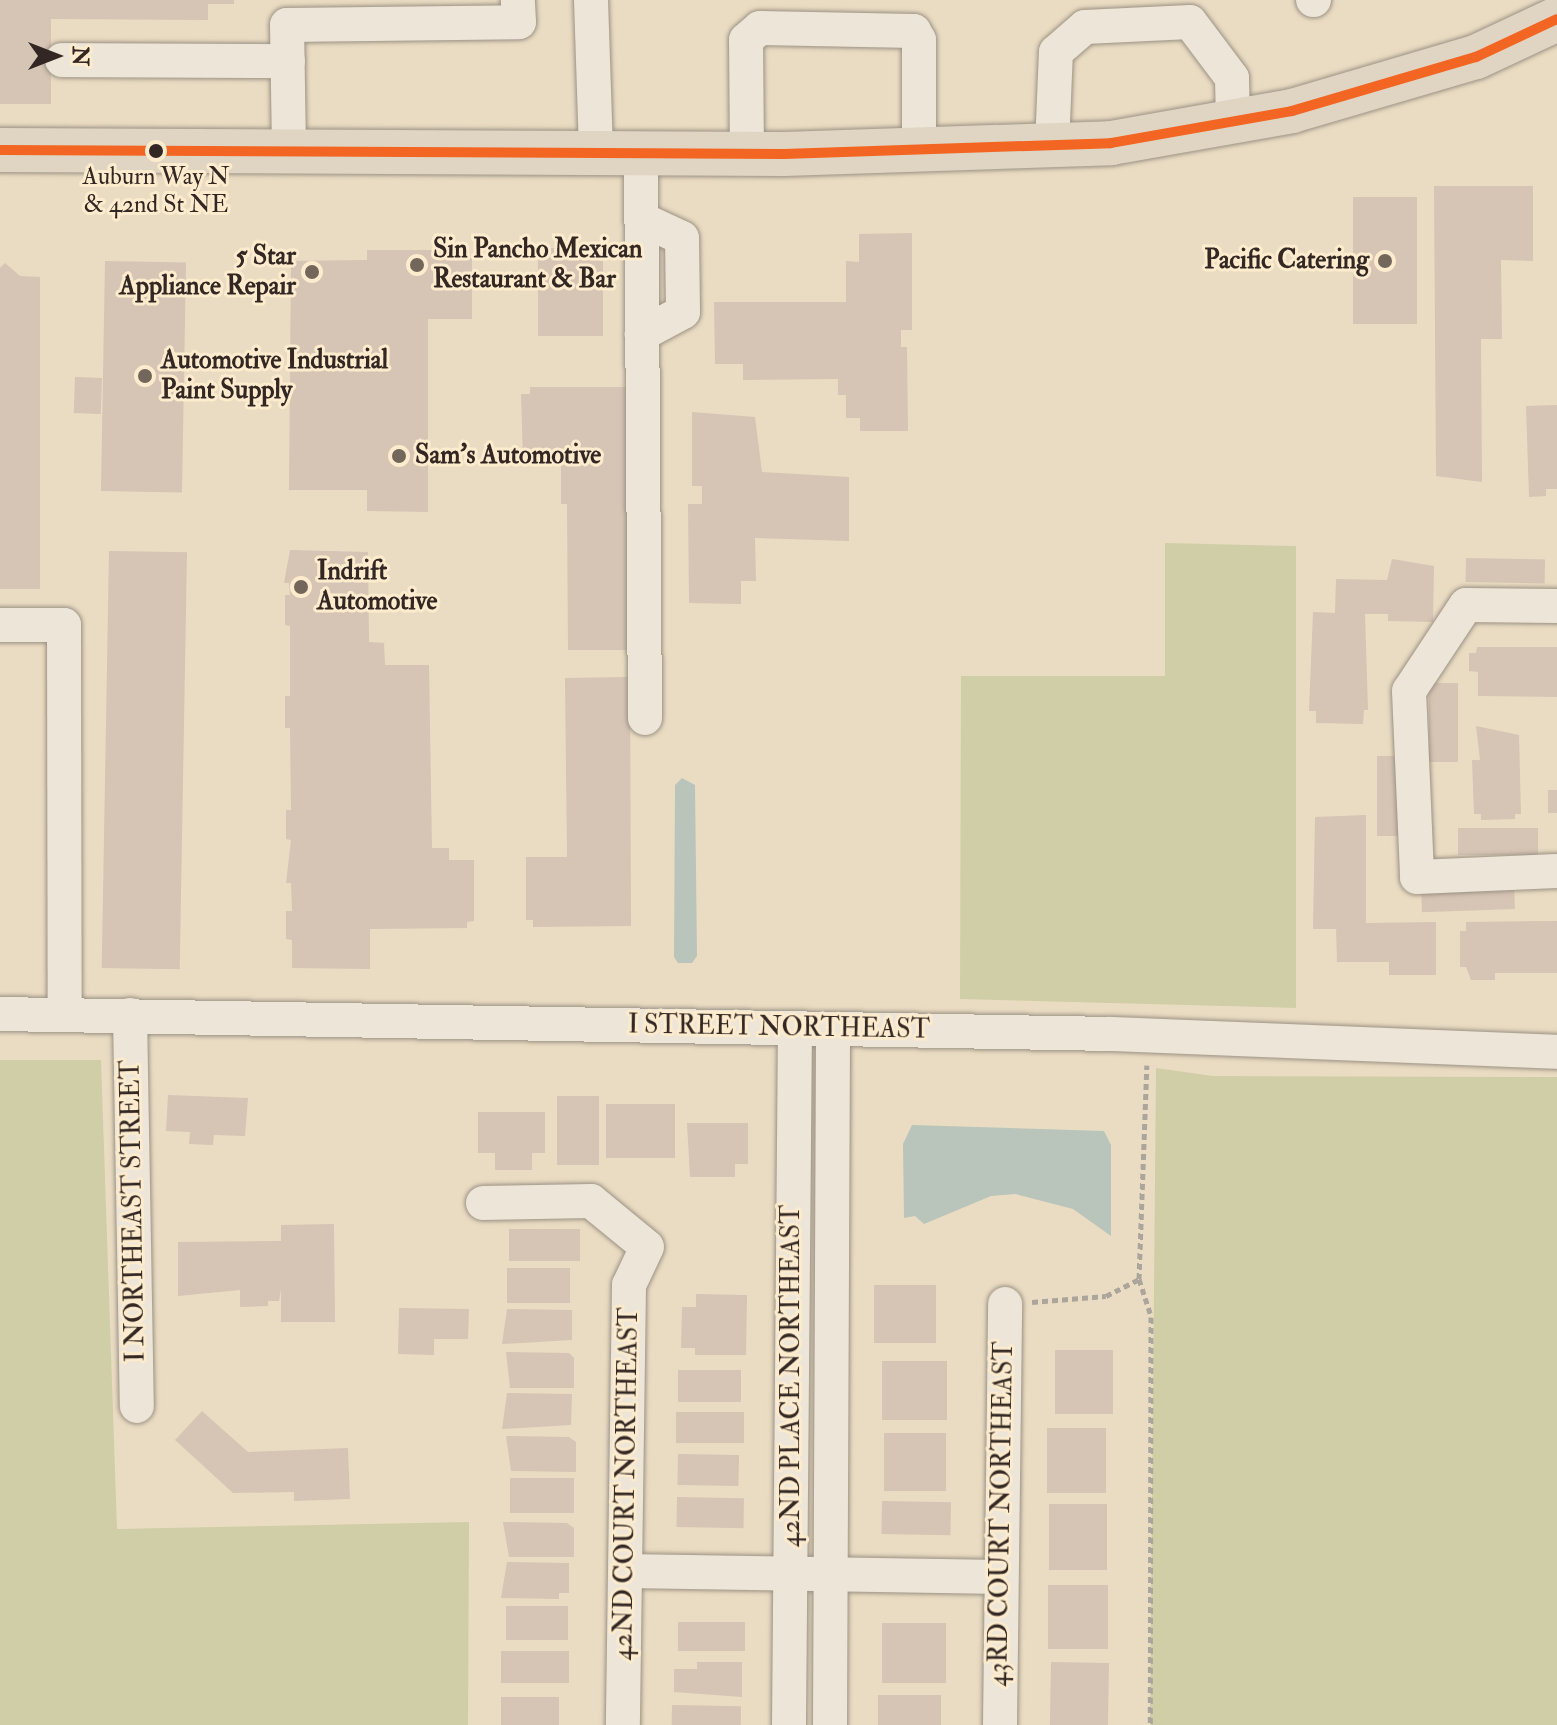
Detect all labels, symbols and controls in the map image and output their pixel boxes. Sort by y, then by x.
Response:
north arrow [16,16,96,96]
text: N [66,46,94,66]
marker: Auburn Way N & 42nd St NE [148,143,164,159]
place label: Auburn Way N & 42nd St NE [82,163,230,219]
place label: Sin Pancho Mexican Restaurant & Bar [433,234,642,296]
place label: 5 Star Appliance Repair [119,241,296,302]
place label: Pacific Catering [1204,245,1369,277]
marker: Pacific Catering [1376,252,1394,270]
marker: Sin Pancho Mexican Restaurant & Bar [408,256,426,274]
marker: 5 Star Appliance Repair [303,263,321,281]
place label: Automotive Industrial Paint Supply [161,345,388,406]
marker: Automotive Industrial Paint Supply [136,367,154,385]
place label: Sam's Automotive [415,440,601,472]
marker: Sam's Automotive [390,447,408,465]
place label: Indrift Automotive [317,556,437,618]
marker: Indrift Automotive [292,578,310,596]
street label: I STREET NORTHEAST [628,1010,930,1046]
street label: I NORTHEAST STREET [116,1060,152,1362]
street label: 42ND PLACE NORTHEAST [776,1205,808,1547]
street label: 42ND COURT NORTHEAST [608,1307,646,1661]
street label: 43RD COURT NORTHEAST [983,1341,1021,1687]

